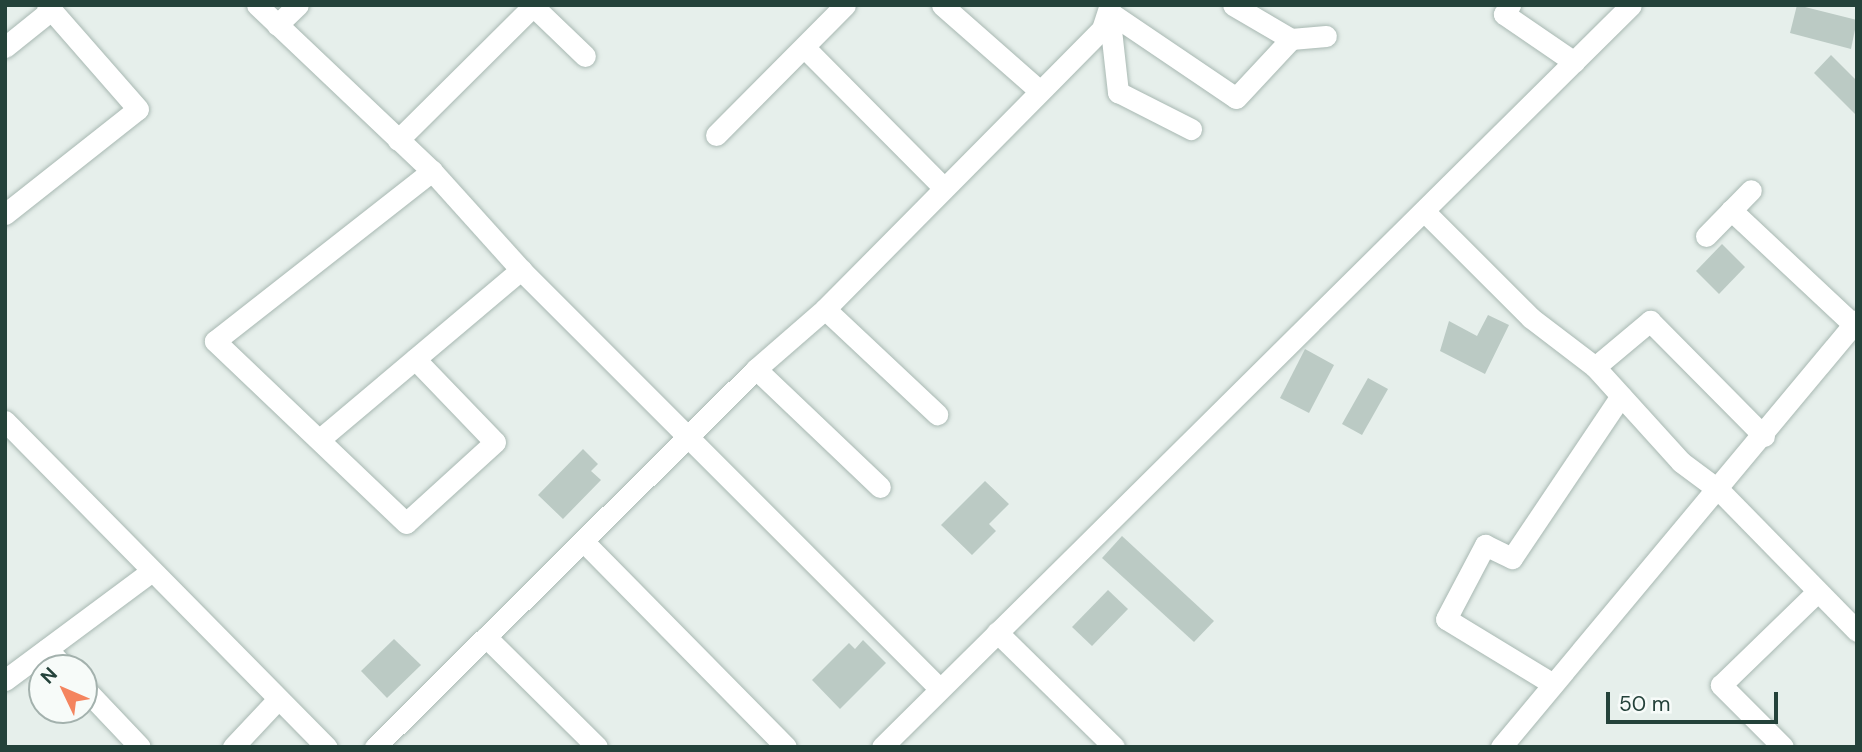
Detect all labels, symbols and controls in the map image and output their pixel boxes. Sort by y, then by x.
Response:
north arrow [28,654,98,724]
text: N [35,662,63,689]
scale bar [1610,678,1782,722]
text: 50 m [1619,690,1670,718]

